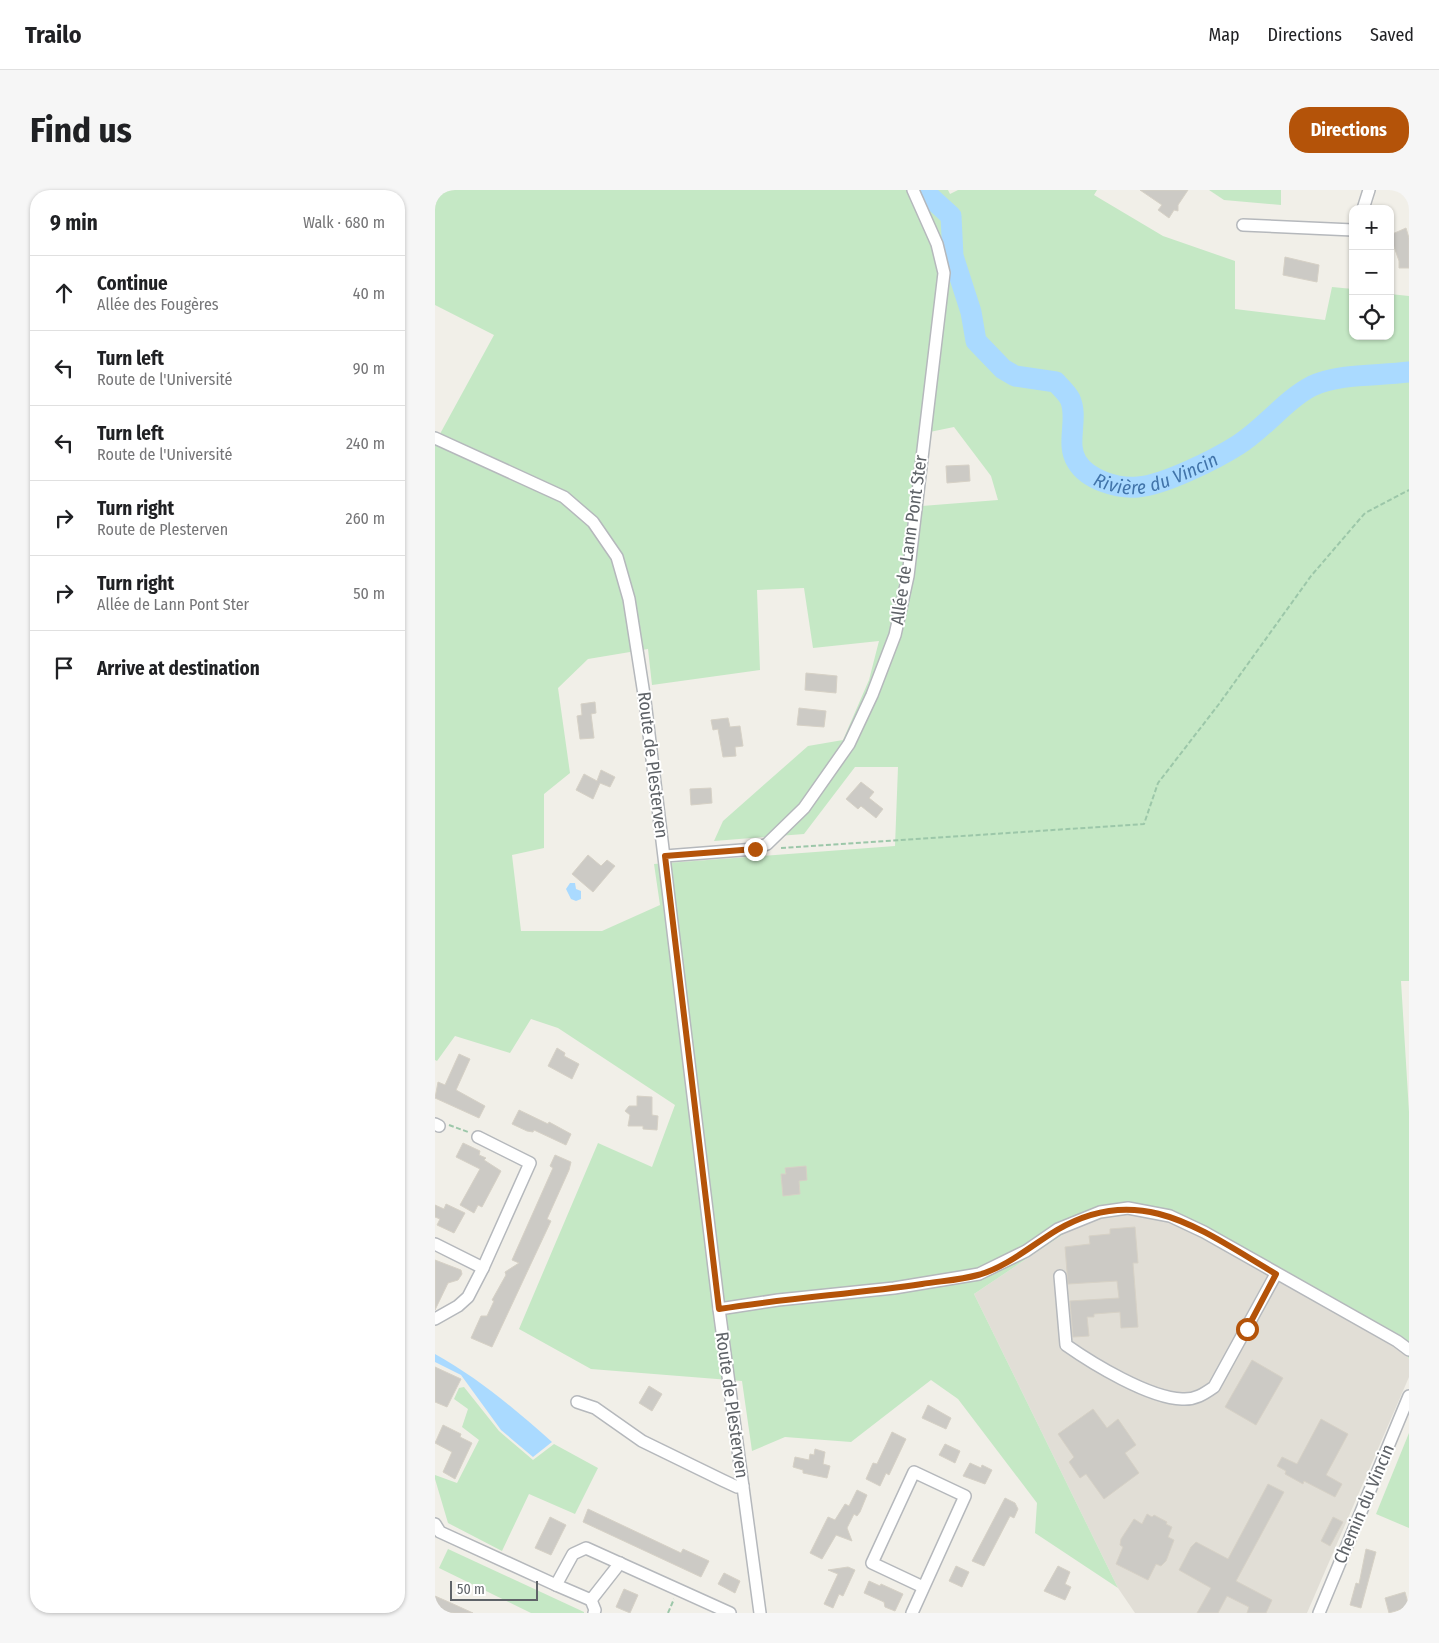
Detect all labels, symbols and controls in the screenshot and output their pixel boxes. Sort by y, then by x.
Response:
text: Trailo [25,21,82,49]
text: Map [1208,24,1240,46]
text: Directions [1268,24,1342,46]
text: Saved [1370,24,1414,46]
button: Directions [1289,107,1409,153]
text: Find us [30,109,132,151]
map controls [1349,205,1394,340]
button: + [1349,205,1394,250]
text: 9 min [50,210,98,236]
text: Walk · 680 m [303,213,385,232]
button: − [1349,250,1394,295]
text: Continue [97,272,168,295]
icon: ahead [50,279,78,307]
text: 40 m [353,284,385,303]
text: Allée des Fougères [97,295,219,314]
button: locate [1349,295,1394,340]
text: Turn left [97,347,164,370]
icon: left [50,354,78,382]
text: 90 m [353,359,385,378]
text: Route de l'Université [97,370,232,389]
text: Turn left [97,422,164,445]
icon: left [50,429,78,457]
text: 240 m [346,434,385,453]
text: Route de l'Université [97,445,232,464]
water label: Rivière du Vincin [1090,448,1222,499]
street label: Allée de Lann Pont Ster [886,453,932,626]
text: Turn right [97,497,174,520]
icon: right [50,504,78,532]
text: 260 m [346,509,385,528]
text: Route de Plesterven [97,520,228,539]
text: Turn right [97,572,174,595]
icon: right [50,579,78,607]
text: 50 m [353,584,385,603]
text: Allée de Lann Pont Ster [97,595,249,614]
icon: arrive [50,654,78,682]
text: Arrive at destination [97,657,260,680]
street label: Route de Plesterven [633,690,673,840]
route end [744,838,767,861]
route start [1236,1318,1259,1341]
street label: Route de Plesterven [711,1330,753,1480]
street label: Chemin du Vincin [1329,1441,1399,1567]
scale bar [450,1578,537,1601]
text: 50 m [457,1581,485,1598]

